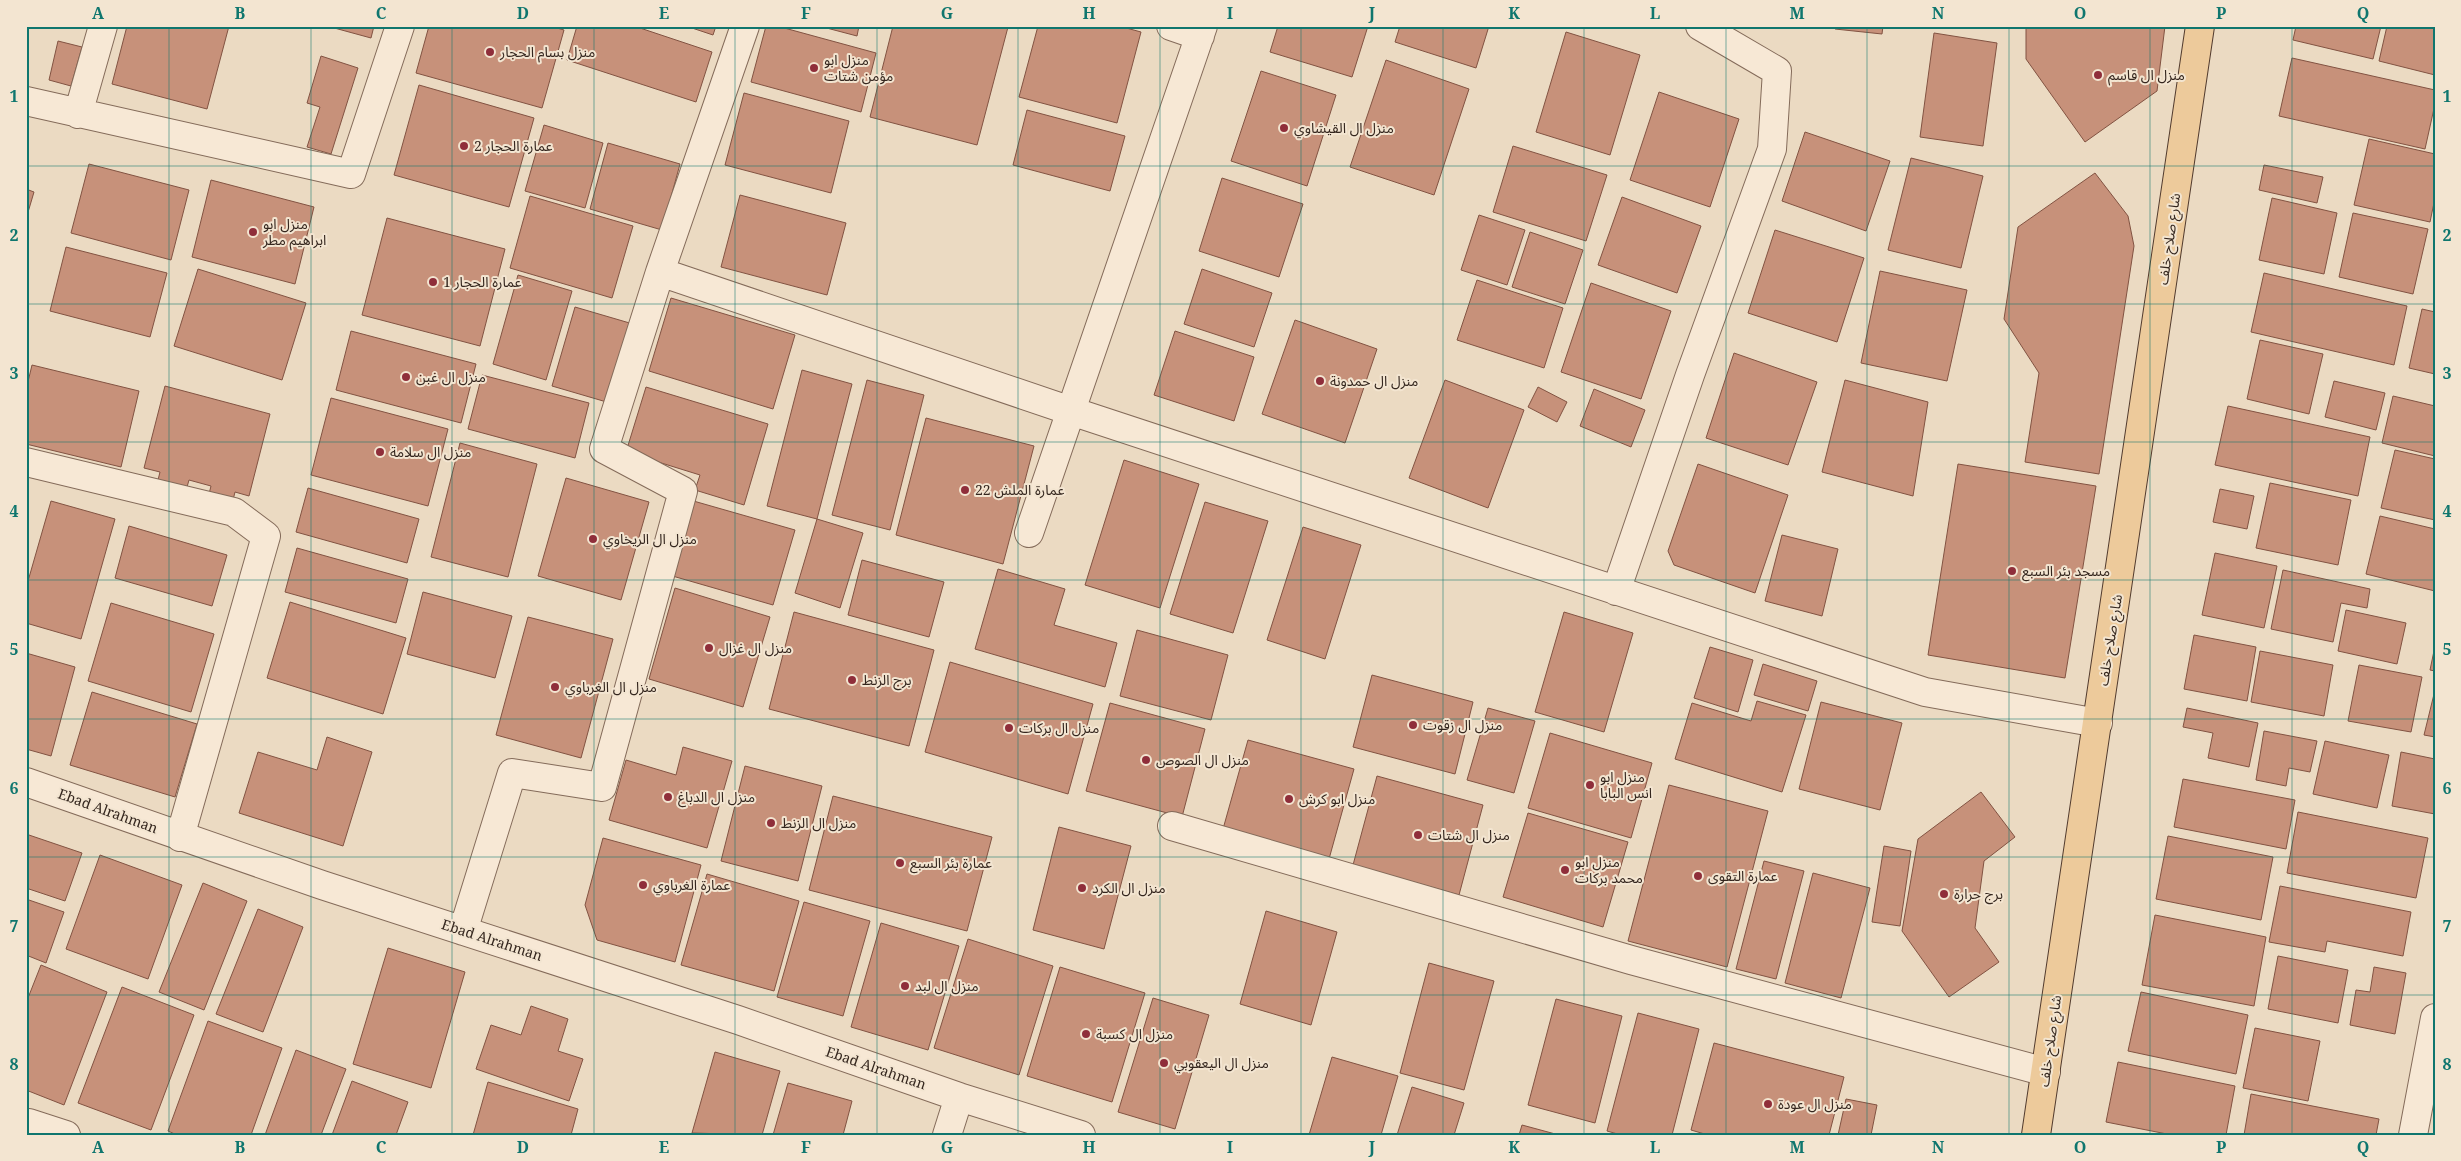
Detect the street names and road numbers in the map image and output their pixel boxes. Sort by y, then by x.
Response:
street label: شارع صلاح خلف [2153,192,2186,286]
street label: شارع صلاح خلف [2093,593,2128,687]
street label: Ebad Alrahman [56,784,161,837]
street label: Ebad Alrahman [439,914,545,965]
street label: شارع صلاح خلف [2034,994,2067,1088]
street label: Ebad Alrahman [823,1041,929,1094]

